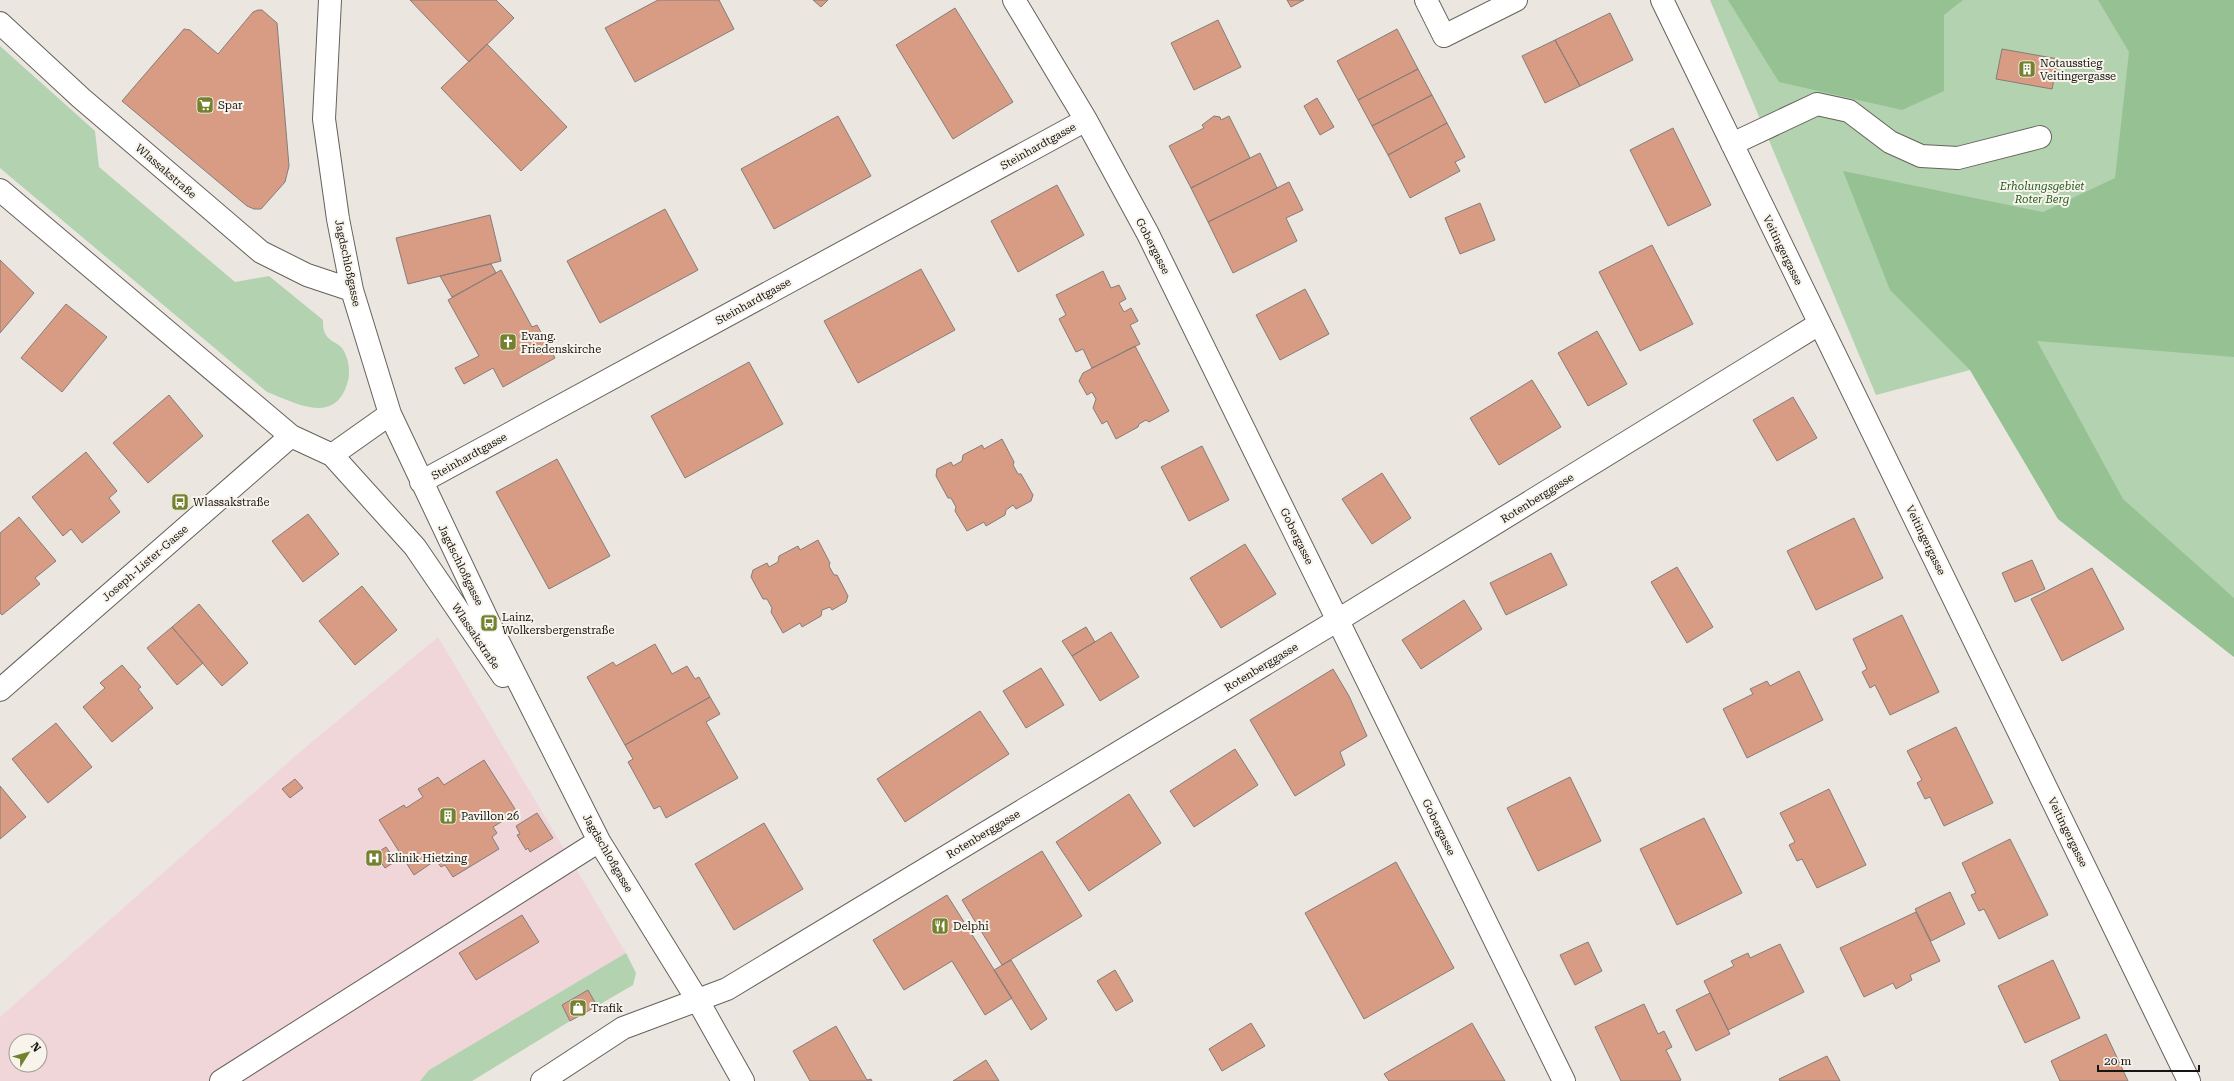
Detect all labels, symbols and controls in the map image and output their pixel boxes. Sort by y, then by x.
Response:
place label: Notausstieg Veitingergasse [2040,57,2116,83]
building icon: Notausstieg Veitingergasse [2017,59,2037,79]
supermarket icon: Spar [195,95,215,115]
place label: Spar [218,99,243,112]
street label: Steinhardtgasse [998,120,1078,173]
street label: Wlassakstraße [133,141,199,201]
park label: Erholungsgebiet Roter Berg [1999,180,2085,206]
street label: Veitingergasse [1760,213,1805,287]
street label: Gobergasse [1133,216,1172,277]
street label: Jagdschloßgasse [332,218,363,308]
street label: Steinhardtgasse [713,275,793,328]
place label: Evang. Friedenskirche [521,330,601,356]
church icon: Evang. Friedenskirche [498,332,518,352]
street label: Steinhardtgasse [429,430,509,483]
street label: Rotenberggasse [1498,471,1576,526]
bus stop icon: Wlassakstraße [170,492,190,512]
place label: Wlassakstraße [193,496,269,509]
street label: Veitingergasse [1903,503,1948,577]
street label: Gobergasse [1277,506,1316,567]
street label: Joseph-Lister-Gasse [100,523,191,604]
street label: Jagdschloßgasse [435,523,486,608]
street label: Wlassakstraße [449,601,502,672]
place label: Lainz, Wolkersbergenstraße [502,611,615,637]
bus stop icon: Lainz, Wolkersbergenstraße [479,613,499,633]
street label: Rotenberggasse [1222,640,1300,694]
street label: Veitingergasse [2045,795,2090,869]
street label: Gobergasse [1419,797,1458,858]
building icon: Pavillon 26 [438,806,458,826]
street label: Rotenberggasse [944,807,1022,861]
place label: Pavillon 26 [461,810,519,823]
street label: Jagdschloßgasse [580,812,635,895]
hospital icon: Klinik Hietzing [364,848,384,868]
place label: Klinik Hietzing [387,852,468,865]
restaurant icon: Delphi [930,916,950,936]
place label: Delphi [953,920,989,933]
shop icon: Trafik [568,998,588,1018]
place label: Trafik [591,1002,623,1015]
north arrow [8,1033,48,1073]
text: N [28,1040,44,1055]
scale bar [2098,1047,2199,1073]
text: 20 m [2104,1054,2131,1068]

